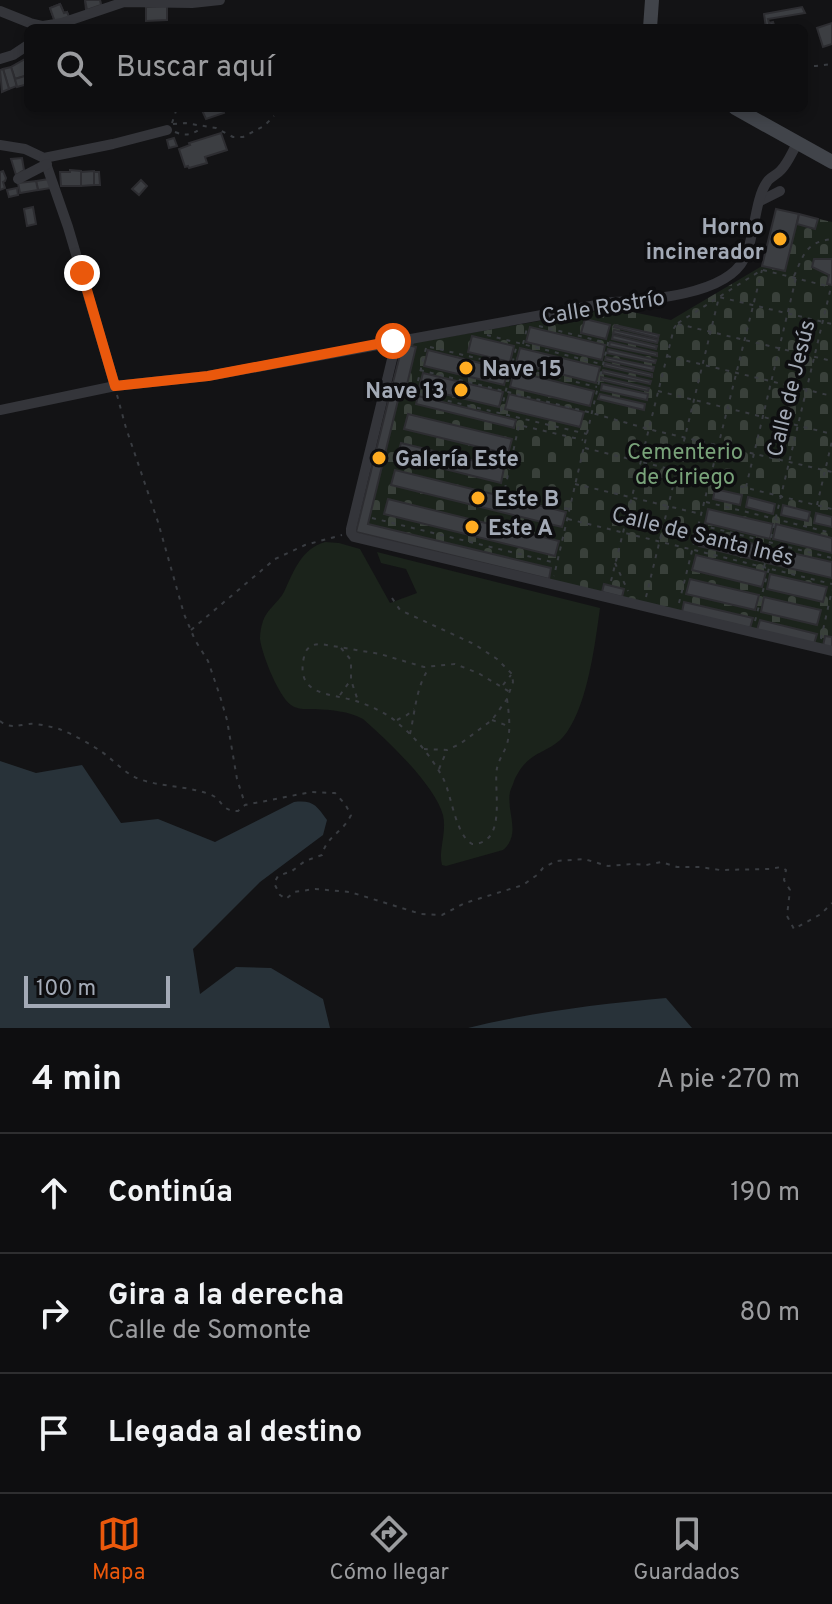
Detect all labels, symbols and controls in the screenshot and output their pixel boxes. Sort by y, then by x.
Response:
search box [24,24,808,112]
icon: search [52,46,96,90]
text: Buscar aquí [116,50,274,87]
place label: Horno incinerador [646,215,764,267]
marker: Horno incinerador [771,230,789,248]
route end [64,255,100,291]
street label: Calle Rostrío [540,285,667,332]
street label: Calle de Jesús [762,317,822,460]
route start [375,323,411,359]
place label: Nave 15 [482,357,562,384]
marker: Nave 15 [457,359,475,377]
place label: Nave 13 [365,379,445,406]
marker: Nave 13 [452,381,470,399]
park label: Cementerio de Ciriego [627,440,743,492]
place label: Galería Este [395,447,519,474]
marker: Galería Este [370,449,388,467]
place label: Este B [494,487,559,514]
marker: Este B [469,489,487,507]
street label: Calle de Santa Inés [609,502,796,573]
place label: Este A [488,516,553,543]
marker: Este A [463,518,481,536]
scale bar [24,972,170,1008]
text: 100 m [36,976,96,1003]
text: 4 min [32,1059,122,1102]
text: A pie · 270 m [657,1064,800,1097]
icon: ahead [32,1171,76,1215]
text: Continúa [108,1175,233,1212]
text: 190 m [730,1177,800,1210]
text: Gira a la derecha [108,1278,344,1315]
icon: right [32,1291,76,1335]
text: 80 m [740,1297,800,1330]
text: Calle de Somonte [108,1315,311,1348]
icon: arrive [32,1411,76,1455]
text: Llegada al destino [108,1415,362,1452]
tab: Mapa [92,1512,145,1587]
tab: Cómo llegar [329,1512,449,1587]
tab: Guardados [633,1512,740,1587]

